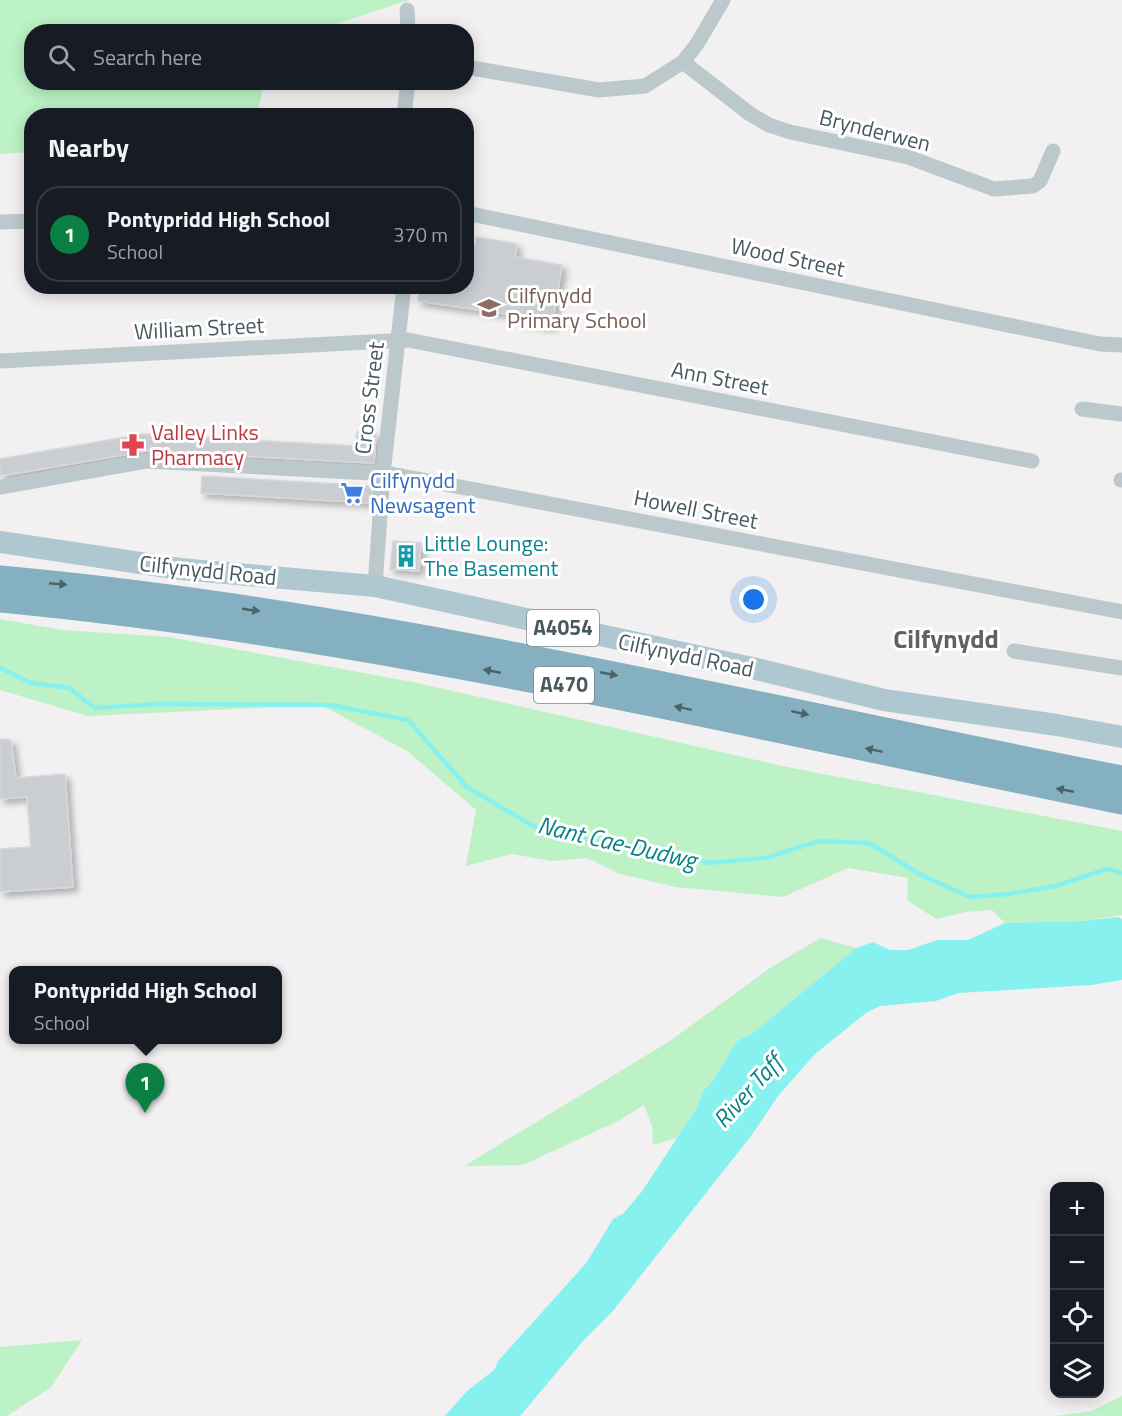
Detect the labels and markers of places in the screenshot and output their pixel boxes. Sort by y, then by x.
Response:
place label: Cilfynydd Primary School [507,278,647,337]
school or university icon: Cilfynydd Primary School [476,295,502,321]
place label: Valley Links Pharmacy [151,415,259,474]
pharmacy icon: Valley Links Pharmacy [120,432,146,458]
place label: Cilfynydd Newsagent [370,463,476,522]
supermarket icon: Cilfynydd Newsagent [339,480,365,506]
place label: Little Lounge: The Basement [424,526,559,585]
building icon: Little Lounge: The Basement [393,543,419,569]
pin: 1 [126,1064,164,1113]

